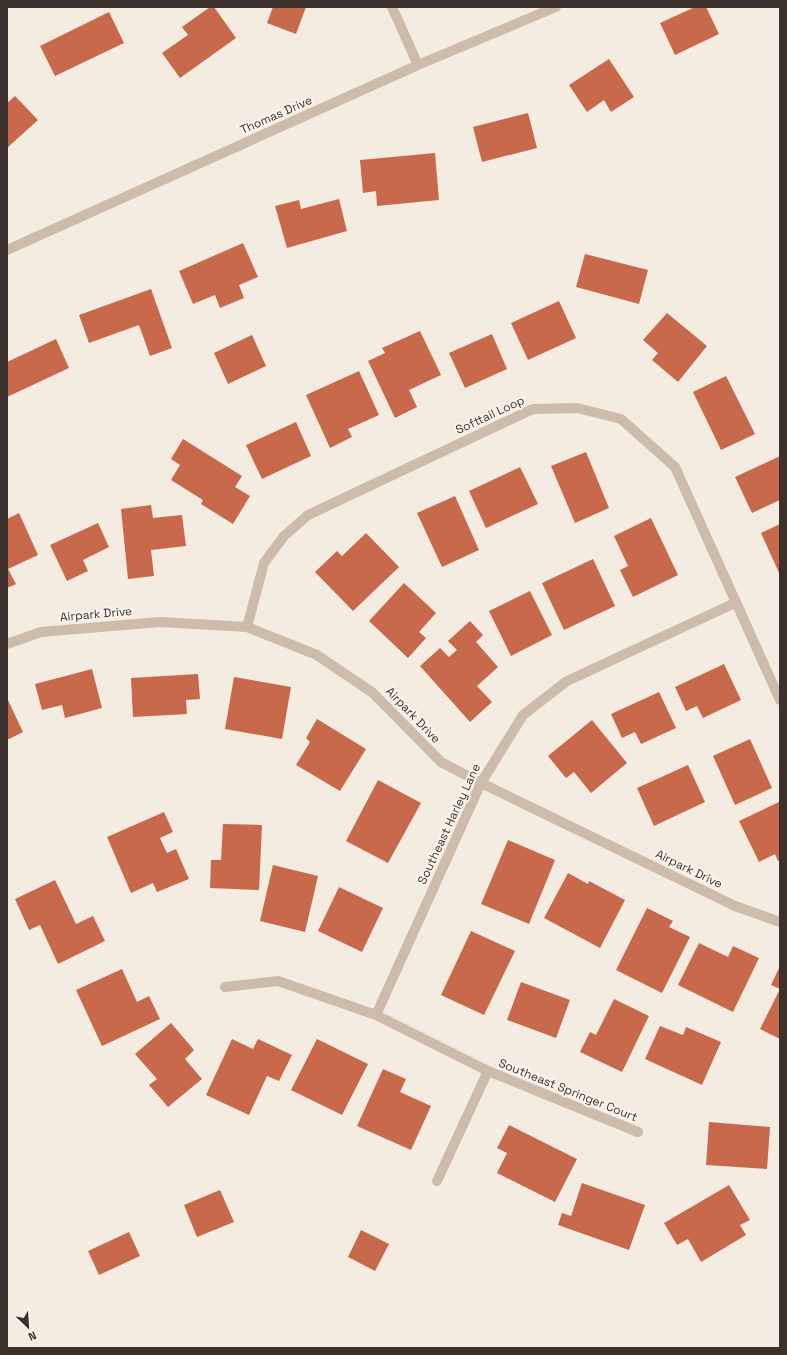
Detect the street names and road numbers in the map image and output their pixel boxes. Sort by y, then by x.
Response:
street label: Thomas Drive [238,92,314,138]
street label: Softtail Loop [453,392,527,438]
street label: Airpark Drive [59,603,133,625]
street label: Airpark Drive [382,683,444,747]
street label: Southeast Harley Lane [414,761,484,887]
street label: Airpark Drive [653,846,725,892]
street label: Southeast Springer Court [496,1055,640,1125]

